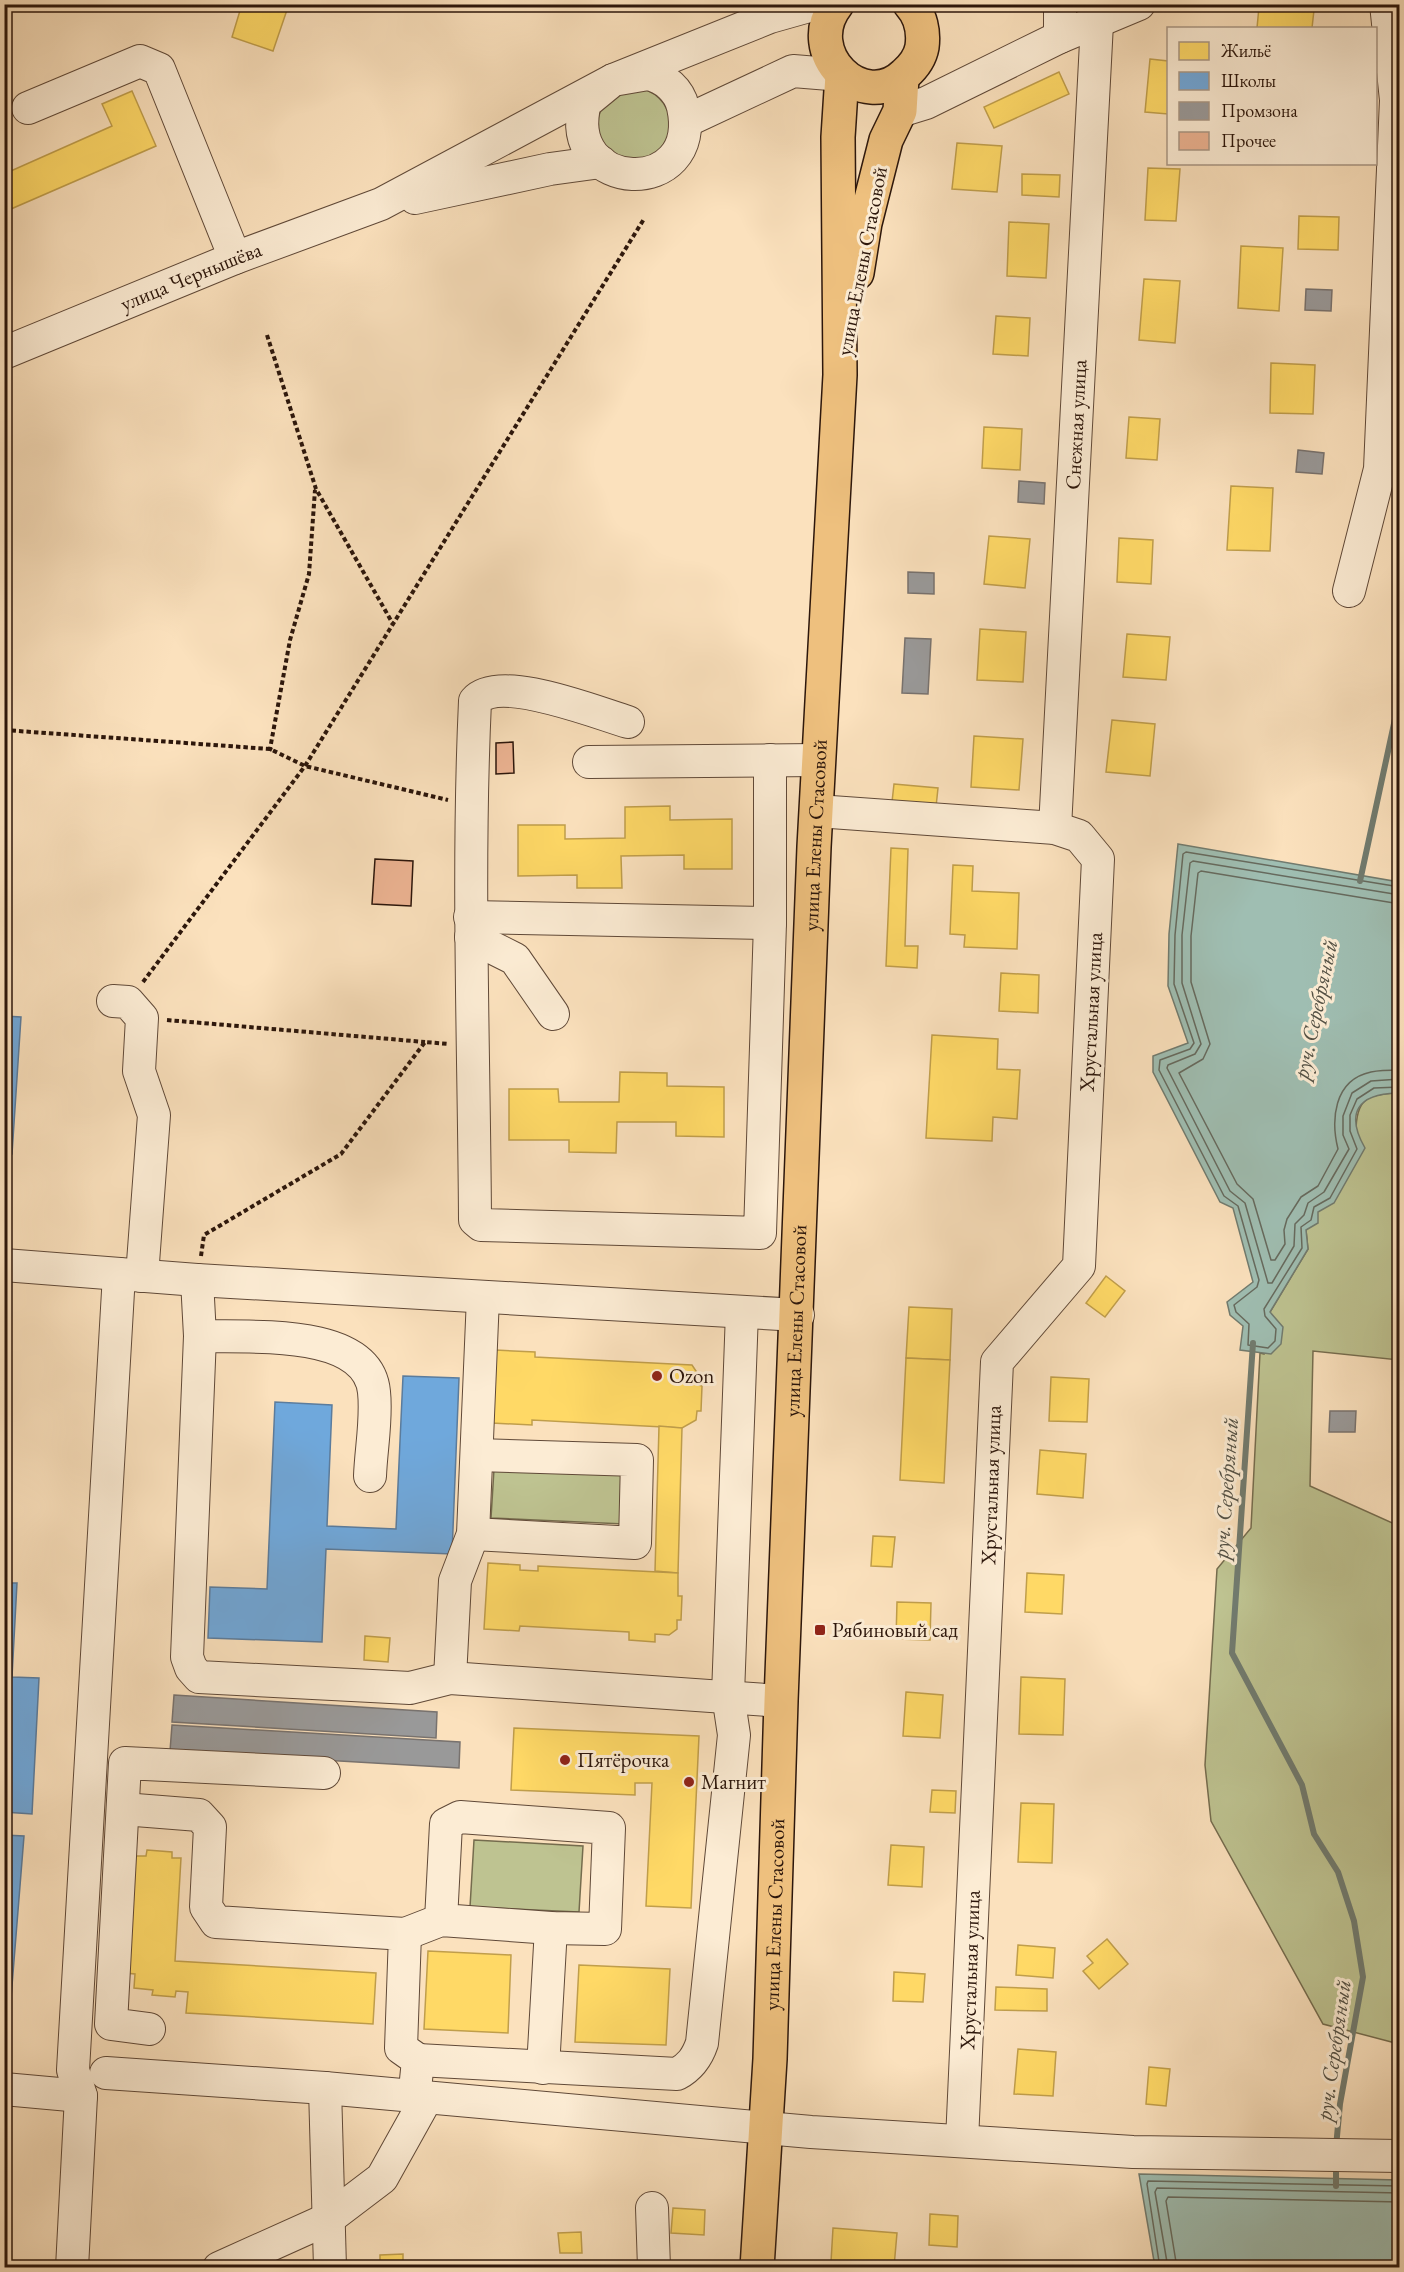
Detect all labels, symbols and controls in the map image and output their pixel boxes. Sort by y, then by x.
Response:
legend [1167,27,1377,165]
text: Жильё [1220,39,1271,62]
text: Школы [1221,69,1276,92]
text: Промзона [1221,99,1298,122]
text: Прочее [1221,129,1276,152]
street label: улица Елены Стасовой [830,164,893,358]
street label: улица Чернышёва [116,235,266,317]
street label: Снежная улица [1059,358,1092,490]
street label: улица Елены Стасовой [797,738,833,932]
street label: Хрустальная улица [1073,931,1108,1093]
water label: руч. Серебряный [1286,937,1344,1084]
street label: улица Елены Стасовой [778,1224,812,1417]
place label: Ozon [669,1362,714,1389]
marker: Ozon [650,1369,664,1383]
street label: Хрустальная улица [974,1404,1007,1566]
water label: руч. Серебряный [1206,1416,1245,1563]
place label: Рябиновый сад [832,1616,958,1643]
marker: Рябиновый сад [813,1623,827,1637]
place label: Пятёрочка [577,1746,670,1773]
marker: Пятёрочка [558,1753,572,1767]
place label: Магнит [701,1768,766,1795]
marker: Магнит [682,1775,696,1789]
street label: улица Елены Стасовой [757,1818,790,2011]
street label: Хрустальная улица [953,1889,986,2051]
water label: руч. Серебряный [1309,1978,1358,2125]

